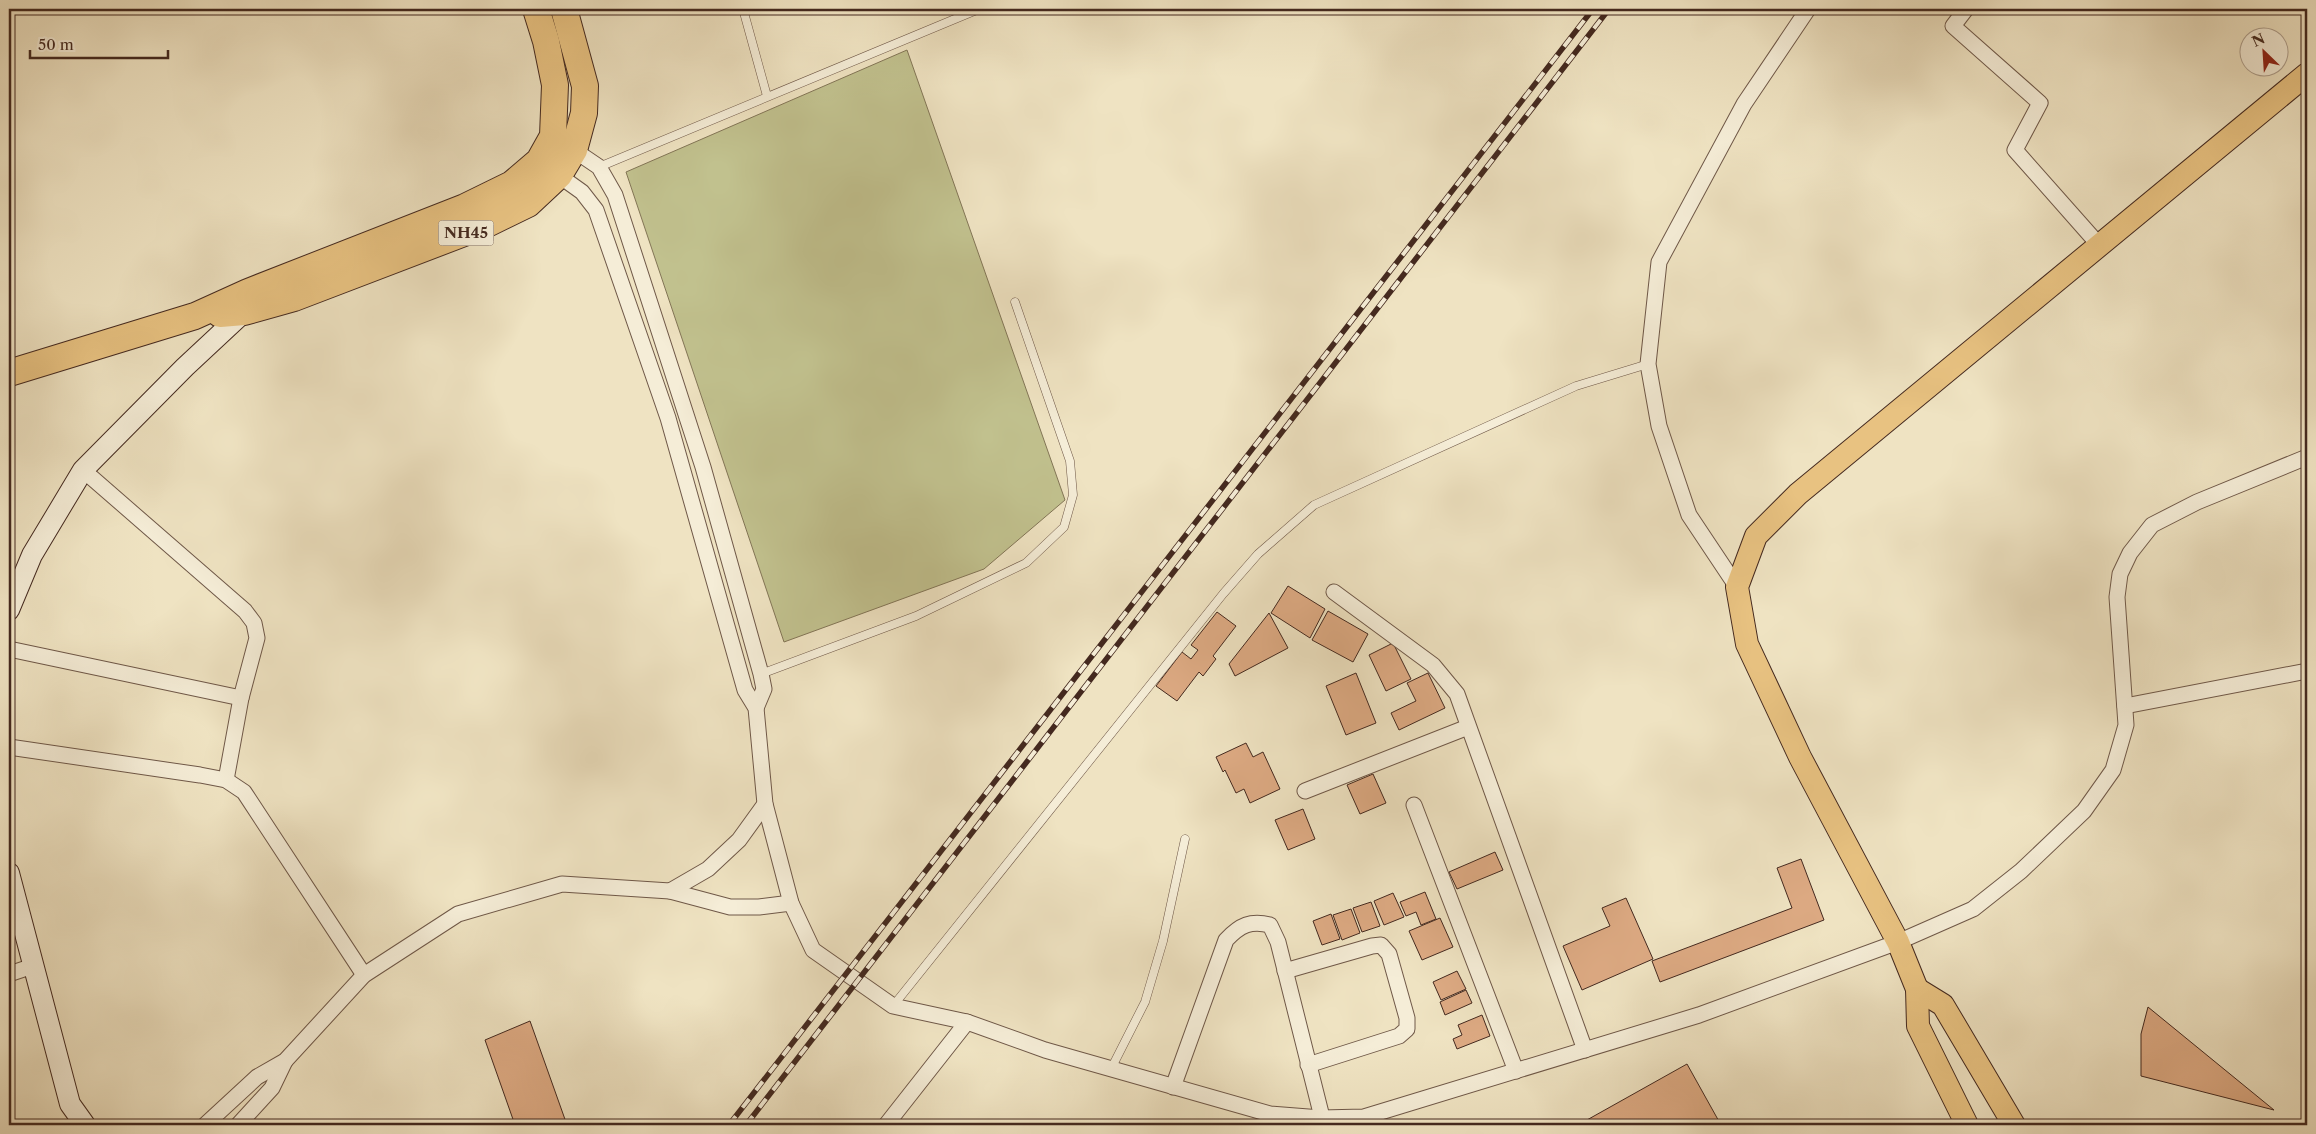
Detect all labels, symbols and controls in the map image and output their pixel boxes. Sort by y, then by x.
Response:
scale bar [30,28,168,60]
north arrow [2238,28,2288,78]
text: N [2249,29,2268,51]
text: 50 m [38,35,74,54]
road number: NH45 [438,220,494,246]

